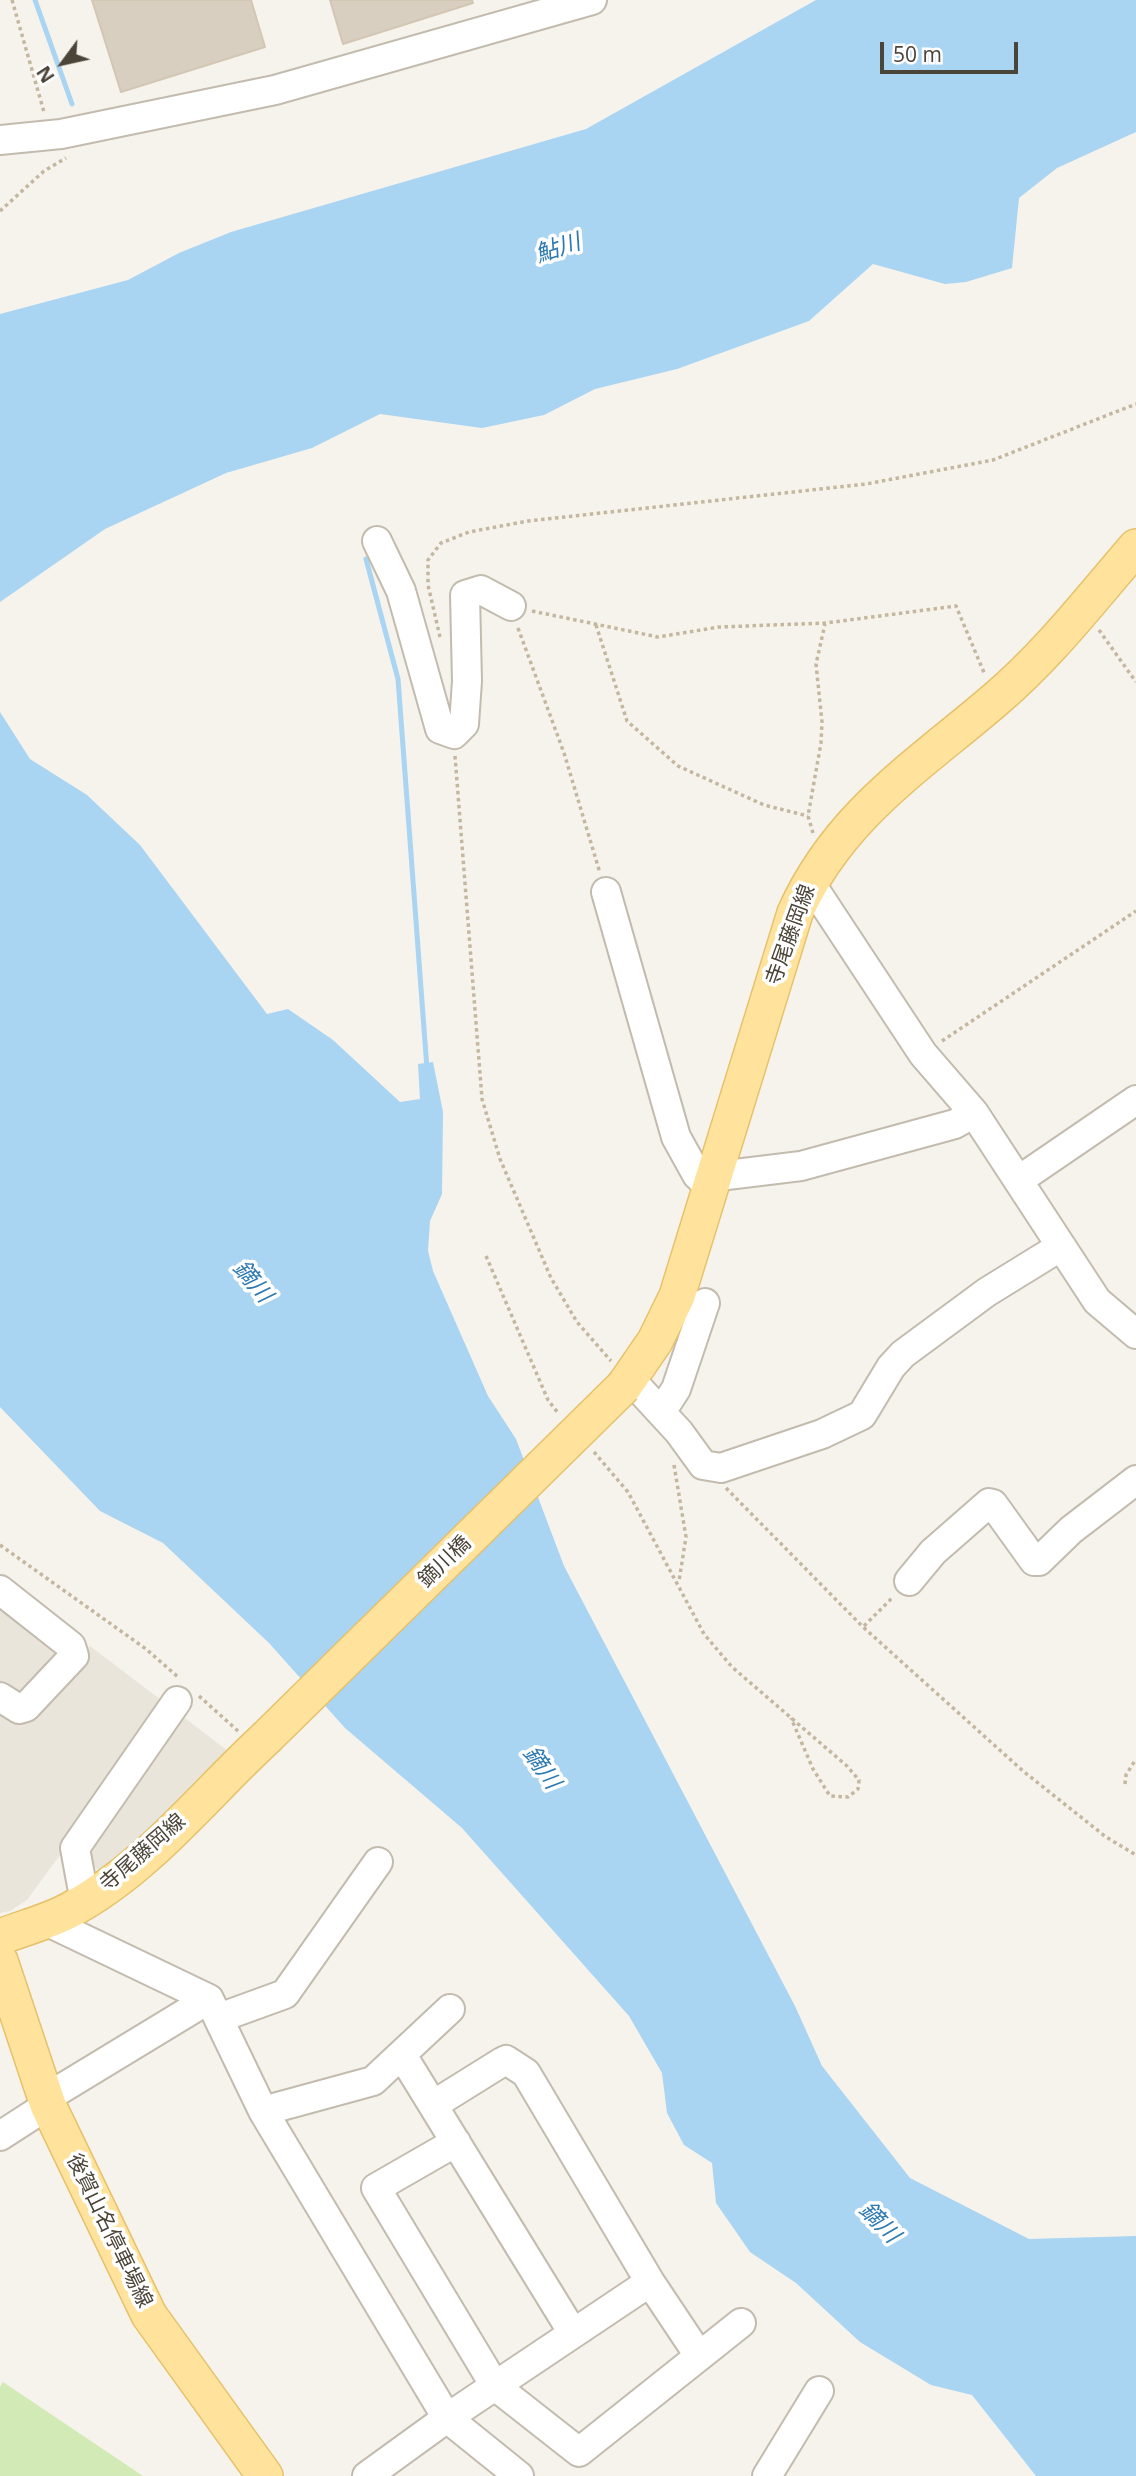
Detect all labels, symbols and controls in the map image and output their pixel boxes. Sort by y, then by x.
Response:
north arrow [28,28,98,98]
scale bar [884,28,1022,72]
text: 50 m [893,40,942,68]
text: N [30,61,61,88]
water label: 鮎川 [532,229,584,269]
street label: 寺尾藤岡線 [761,881,821,989]
water label: 鏑川 [227,1256,277,1308]
street label: 鏑川橋 [414,1531,476,1593]
water label: 鏑川 [517,1741,565,1795]
street label: 寺尾藤岡線 [95,1809,191,1897]
street label: 後賀山名停車場線 [61,2150,157,2312]
water label: 鏑川 [853,2197,905,2249]

